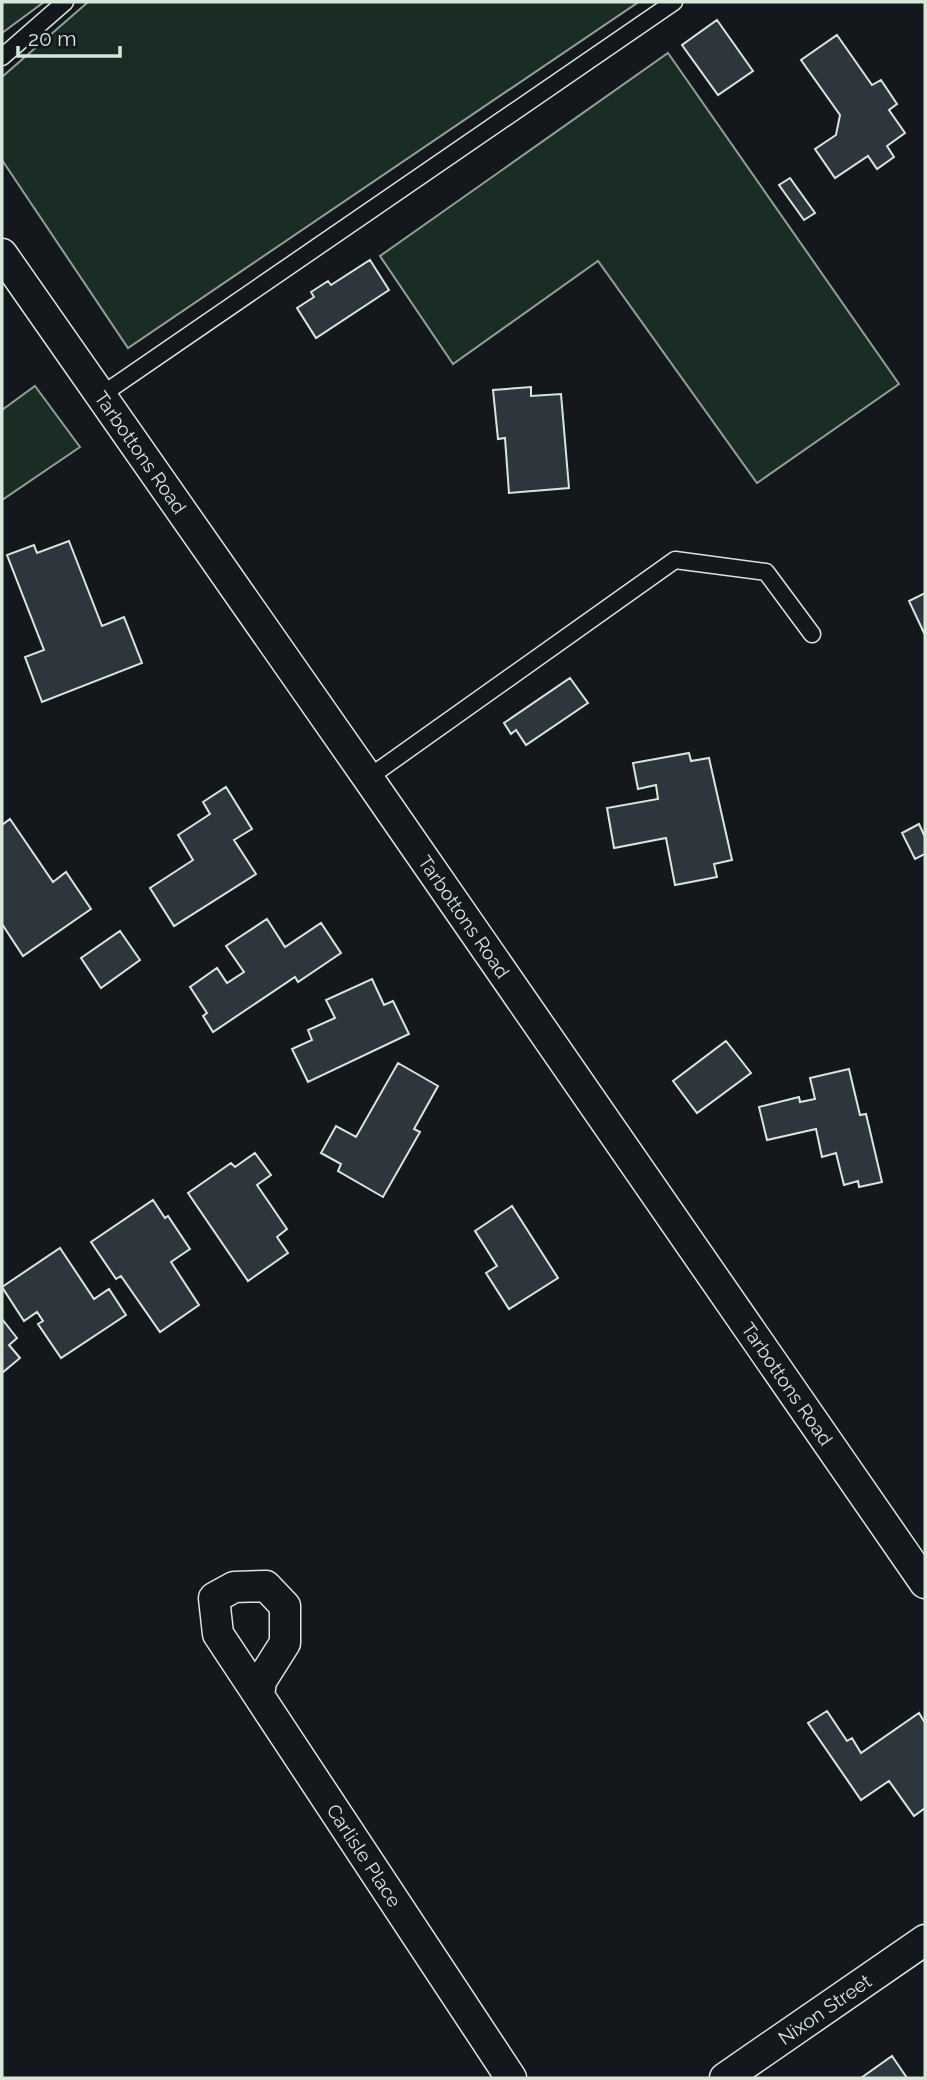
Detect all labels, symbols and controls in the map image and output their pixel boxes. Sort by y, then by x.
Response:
scale bar [18,14,119,58]
text: 20 m [28,26,76,51]
street label: Tarbottons Road [90,387,191,518]
street label: Tarbottons Road [414,851,514,982]
street label: Tarbottons Road [737,1318,837,1449]
street label: Carlisle Place [322,1800,406,1911]
street label: Nixon Street [774,1969,876,2049]

